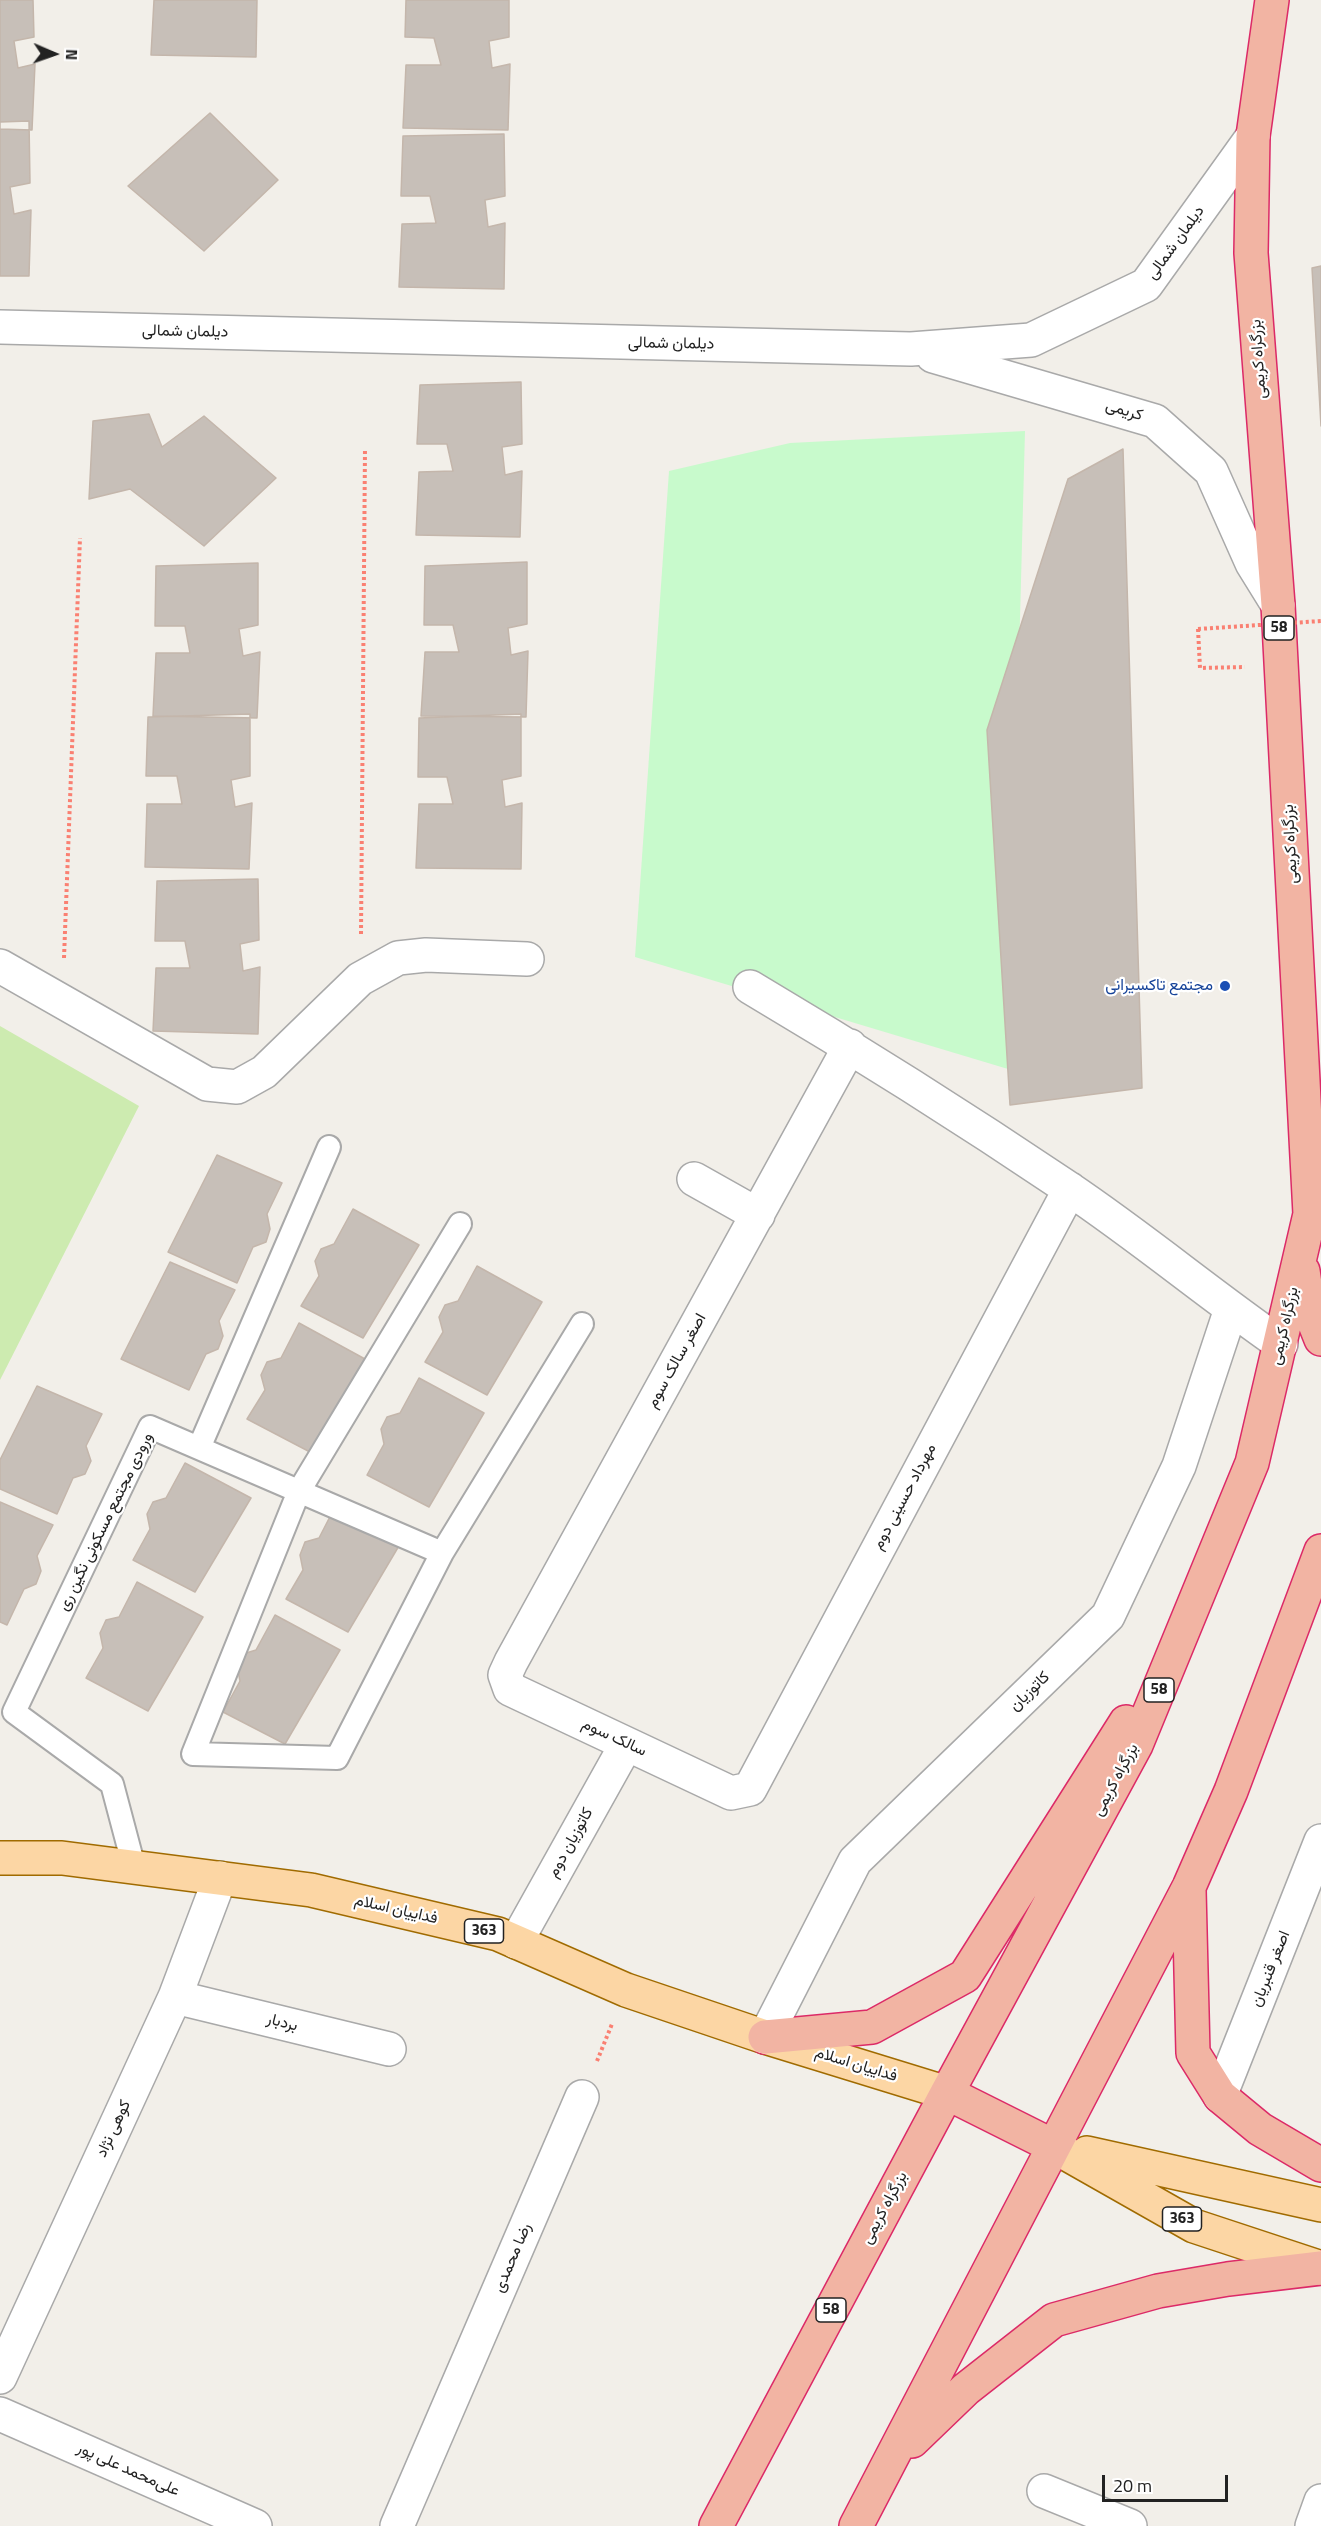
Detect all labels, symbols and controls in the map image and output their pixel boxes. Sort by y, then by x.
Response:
north arrow [24,24,84,84]
text: N [60,49,84,61]
street label: دیلمان شمالی [1143,202,1209,284]
street label: بزرگراه کریمی [1247,319,1271,399]
street label: دیلمان شمالی [142,322,228,342]
street label: دیلمان شمالی [628,334,714,354]
street label: کریمی [1103,396,1145,426]
road number: 58 [1264,616,1294,640]
street label: بزرگراه کریمی [1279,804,1303,884]
place label: مجتمع تاکسیرانی [1105,976,1213,996]
marker: مجتمع تاکسیرانی [1218,979,1232,993]
street label: بزرگراه کریمی [1267,1285,1303,1367]
street label: اصغر سالک سوم [643,1310,711,1412]
street label: ورودی مجتمع مسکونی نگین ری [54,1430,158,1614]
street label: مهرداد حسینی دوم [869,1441,941,1553]
street label: کاتوزیان [1006,1668,1054,1716]
road number: 58 [1144,1678,1174,1702]
street label: سالک سوم [579,1715,649,1761]
street label: بزرگراه کریمی [1089,1740,1143,1820]
street label: کاتوزیان دوم [544,1805,598,1881]
street label: فداییان اسلام [352,1891,440,1929]
road number: 363 [464,1919,504,1943]
street label: اصغر قنبریان [1247,1928,1295,2010]
street label: بردبار [264,2010,300,2036]
street label: فداییان اسلام [813,2043,899,2087]
street label: کوهی نژاد [92,2097,136,2161]
street label: بزرگراه کریمی [858,2168,912,2248]
road number: 363 [1162,2207,1202,2231]
street label: رضا محمدی [490,2220,536,2296]
road number: 58 [816,2298,846,2322]
street label: علی‌محمد علی پور [74,2439,182,2501]
scale bar [1105,2463,1231,2501]
text: 20 m [1113,2472,1152,2499]

